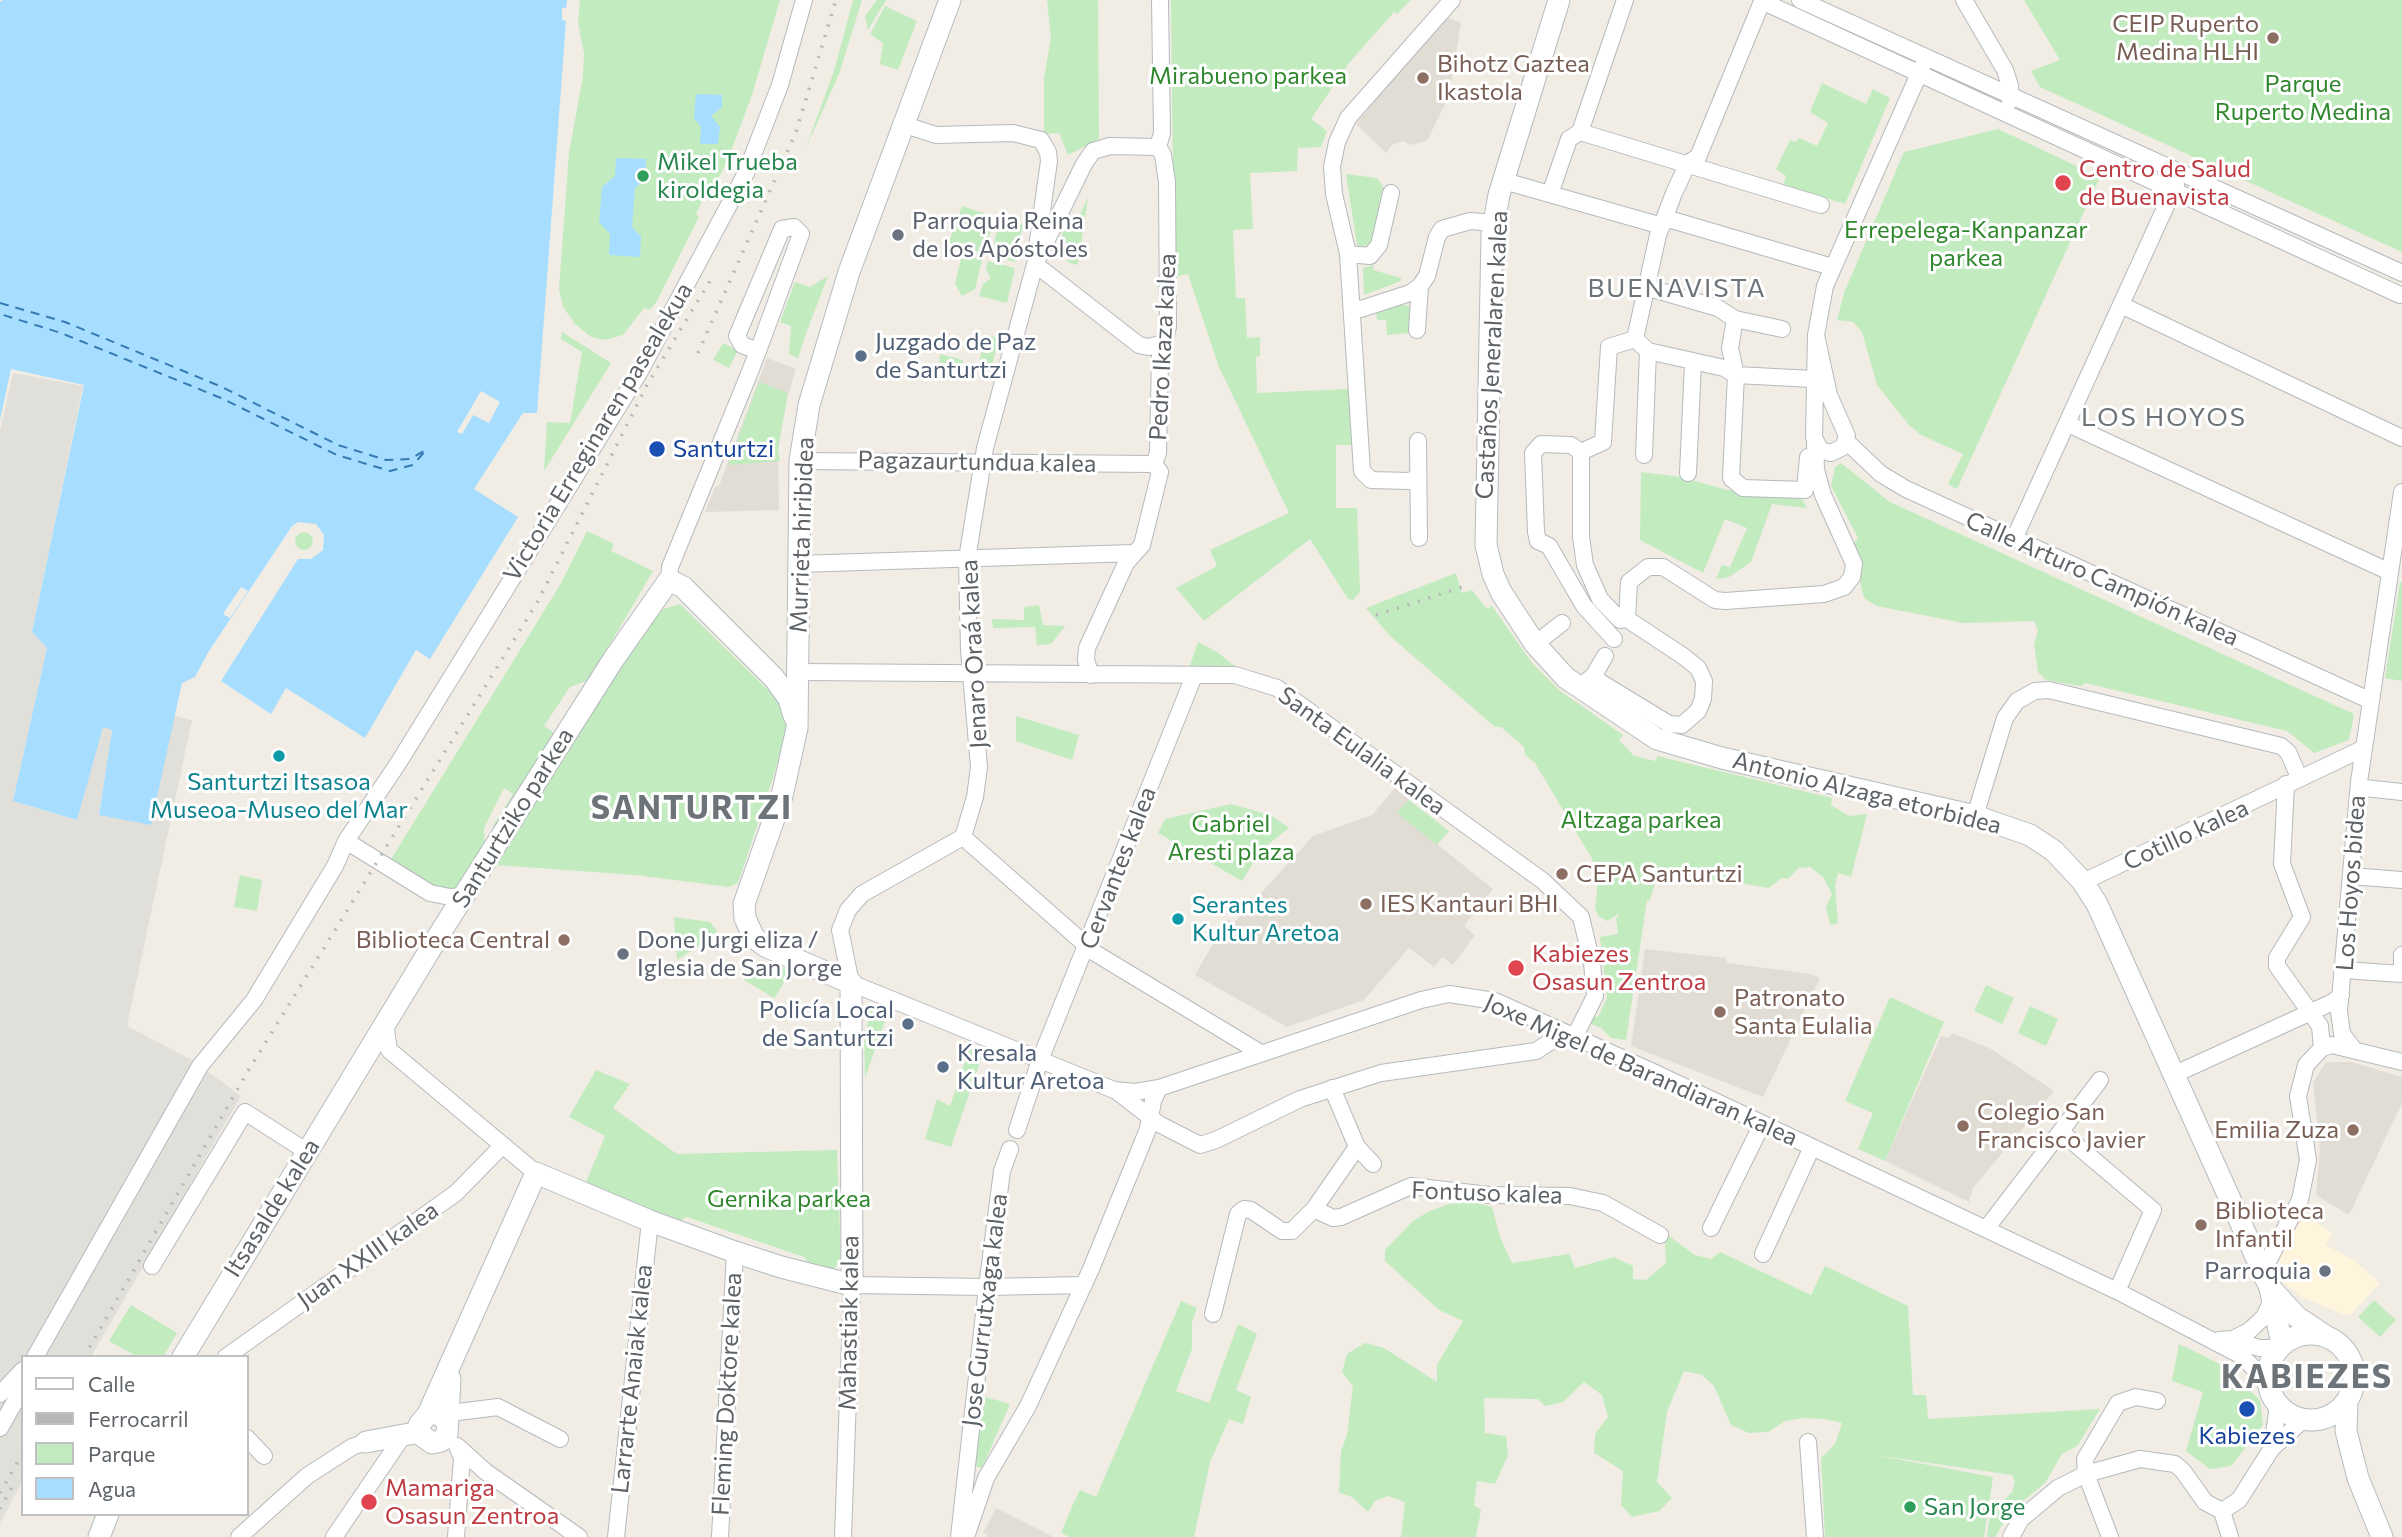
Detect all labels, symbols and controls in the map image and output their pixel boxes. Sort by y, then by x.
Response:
place label: CEIP Ruperto Medina HLHI [2112,10,2259,66]
marker: CEIP Ruperto Medina HLHI [2265,30,2281,46]
place label: Bihotz Gaztea Ikastola [1437,50,1590,106]
park label: Mirabueno parkea [1149,62,1347,90]
marker: Bihotz Gaztea Ikastola [1415,70,1431,86]
park label: Parque Ruperto Medina [2215,70,2391,126]
place label: Mikel Trueba kiroldegia [657,148,798,204]
place label: Centro de Salud de Buenavista [2079,155,2251,211]
marker: Mikel Trueba kiroldegia [635,168,651,184]
marker: Centro de Salud de Buenavista [2053,173,2073,193]
place label: Parroquia Reina de los Apóstoles [912,207,1088,263]
street label: Castaños Jeneralaren kalea [1470,210,1514,500]
park label: Errepelega-Kanpanzar parkea [1844,216,2088,272]
marker: Parroquia Reina de los Apóstoles [890,227,906,243]
street label: Pedro Ikaza kalea [1144,253,1182,441]
district label: BUENAVISTA [1589,272,1765,304]
street label: Victoria Erreginaren pasealekua [497,277,699,587]
place label: Juzgado de Paz de Santurtzi [875,328,1036,384]
marker: Juzgado de Paz de Santurtzi [853,348,869,364]
district label: LOS HOYOS [2082,401,2246,433]
place label: Santurtzi [673,435,774,463]
street label: Murrieta hiribidea [784,436,820,634]
marker: Santurtzi [647,439,667,459]
street label: Pagazaurtundua kalea [857,446,1097,478]
street label: Calle Arturo Campión kalea [1961,506,2243,652]
street label: Jenaro Oraá kalea [955,559,993,749]
street label: Santa Eulalia kalea [1273,681,1451,821]
street label: Santurtziko parkea [446,723,580,913]
street label: Antonio Alzaga etorbidea [1730,746,2004,840]
marker: Santurtzi Itsasoa Museoa-Museo del Mar [271,748,287,764]
place label: Santurtzi Itsasoa Museoa-Museo del Mar [150,768,408,824]
street label: Cervantes kalea [1074,783,1162,953]
district label: SANTURTZI [592,789,792,827]
street label: Cotillo kalea [2119,794,2253,876]
street label: Los Hoyos bidea [2330,794,2372,972]
park label: Altzaga parkea [1561,806,1721,834]
park label: Gabriel Aresti plaza [1167,810,1295,866]
place label: CEPA Santurtzi [1576,860,1743,888]
marker: CEPA Santurtzi [1554,866,1570,882]
place label: IES Kantauri BHI [1380,890,1558,918]
place label: Serantes Kultur Aretoa [1192,891,1340,947]
marker: IES Kantauri BHI [1358,896,1374,912]
marker: Serantes Kultur Aretoa [1170,911,1186,927]
place label: Biblioteca Central [356,926,550,954]
place label: Done Jurgi eliza / Iglesia de San Jorge [637,926,842,982]
marker: Biblioteca Central [556,932,572,948]
place label: Kabiezes Osasun Zentroa [1532,940,1706,996]
marker: Done Jurgi eliza / Iglesia de San Jorge [615,946,631,962]
marker: Kabiezes Osasun Zentroa [1506,958,1526,978]
place label: Patronato Santa Eulalia [1734,984,1872,1040]
street label: Joxe Migel de Barandiaran kalea [1480,988,1802,1152]
place label: Policía Local de Santurtzi [759,996,894,1052]
marker: Patronato Santa Eulalia [1712,1004,1728,1020]
marker: Policía Local de Santurtzi [900,1016,916,1032]
place label: Kresala Kultur Aretoa [957,1039,1105,1095]
marker: Kresala Kultur Aretoa [935,1059,951,1075]
place label: Colegio San Francisco Javier [1977,1098,2146,1154]
place label: Emilia Zuza [2214,1116,2339,1144]
marker: Colegio San Francisco Javier [1955,1118,1971,1134]
marker: Emilia Zuza [2345,1122,2361,1138]
street label: Itsasalde kalea [218,1134,326,1282]
street label: Fontuso kalea [1411,1176,1563,1210]
park label: Gernika parkea [707,1185,871,1213]
street label: Jose Gurrutxaga kalea [956,1192,1014,1428]
street label: Juan XXIII kalea [292,1196,444,1314]
place label: Biblioteca Infantil [2215,1197,2324,1253]
marker: Biblioteca Infantil [2193,1217,2209,1233]
street label: Mahastiak kalea [833,1235,865,1411]
place label: Parroquia [2204,1257,2311,1285]
street label: Larrarte Anaiak kalea [606,1263,658,1495]
marker: Parroquia [2317,1263,2333,1279]
street label: Fleming Doktore kalea [706,1272,748,1516]
legend [21,1355,248,1516]
district label: KABIEZES [2222,1358,2392,1396]
text: Calle [88,1371,135,1396]
marker: Kabiezes [2237,1399,2257,1419]
text: Ferrocarril [88,1406,189,1431]
place label: Kabiezes [2198,1422,2296,1450]
text: Parque [88,1441,155,1466]
place label: Mamariga Osasun Zentroa [385,1474,559,1530]
text: Agua [88,1476,136,1501]
marker: Mamariga Osasun Zentroa [359,1492,379,1512]
place label: San Jorge [1924,1493,2025,1521]
marker: San Jorge [1902,1499,1918,1515]

